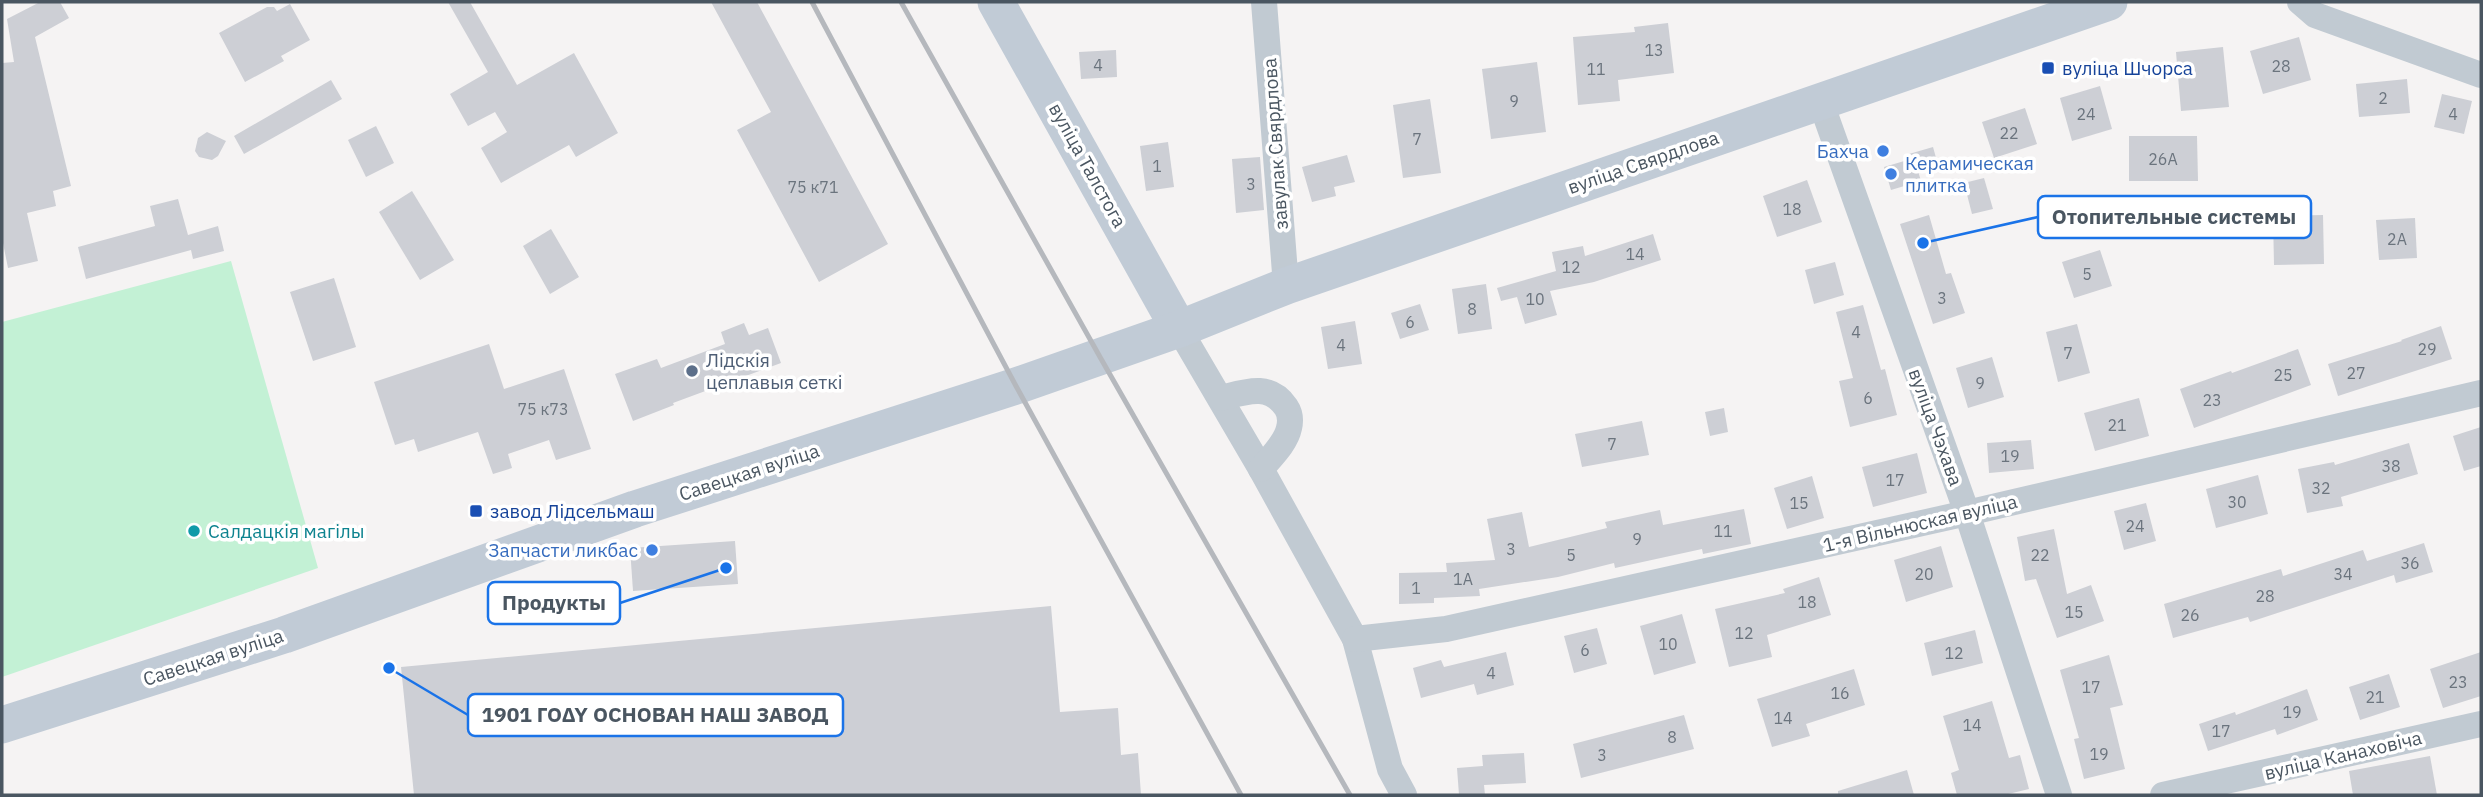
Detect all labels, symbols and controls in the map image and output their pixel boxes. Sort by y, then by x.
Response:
house number: 13 [1644,40,1664,60]
house number: 4 [1093,55,1103,75]
place label: вуліца Шчорса [2062,56,2193,80]
house number: 28 [2271,56,2291,76]
street label: завулак Свярдлова [1257,57,1293,231]
house number: 11 [1586,59,1606,79]
marker: вуліца Шчорса [2040,60,2056,76]
house number: 2 [2378,88,2388,108]
house number: 9 [1509,91,1519,111]
street label: вуліца Талстога [1044,98,1132,232]
house number: 24 [2076,104,2096,124]
house number: 4 [2448,104,2458,124]
house number: 22 [1999,123,2019,143]
street label: вуліца Свярдлова [1564,125,1722,199]
house number: 7 [1412,129,1422,149]
place label: Бахча [1817,139,1869,163]
marker: Бахча [1875,143,1891,159]
house number: 26А [2148,149,2178,169]
place label: Керамическая плитка [1905,151,2034,197]
house number: 1 [1152,156,1162,176]
marker: Керамическая плитка [1883,166,1899,182]
house number: 3 [1246,174,1256,194]
house number: 75 к71 [788,177,838,197]
callout: Отопительные системы [2038,196,2311,238]
house number: 18 [1782,199,1802,219]
text: Отопительные системы [2052,202,2296,230]
house number: 2А [2387,229,2407,249]
house number: 14 [1625,244,1645,264]
house number: 12 [1561,257,1581,277]
house number: 5 [2082,264,2092,284]
house number: 3 [1937,288,1947,308]
house number: 10 [1525,289,1545,309]
house number: 8 [1467,299,1477,319]
house number: 6 [1405,312,1415,332]
house number: 4 [1851,322,1861,342]
house number: 4 [1336,335,1346,355]
house number: 29 [2417,339,2437,359]
house number: 7 [2063,343,2073,363]
place label: Лідскія цеплавыя сеткі [706,348,842,394]
marker: Лідскія цеплавыя сеткі [684,363,700,379]
house number: 27 [2346,363,2366,383]
street label: вуліца Чэхава [1904,365,1968,489]
house number: 25 [2273,365,2293,385]
house number: 9 [1975,373,1985,393]
house number: 6 [1863,388,1873,408]
house number: 23 [2202,390,2222,410]
house number: 75 к73 [518,399,568,419]
house number: 21 [2107,415,2127,435]
house number: 7 [1607,434,1617,454]
street label: Савецкая вуліца [676,438,822,506]
house number: 19 [2000,446,2020,466]
house number: 38 [2381,456,2401,476]
house number: 17 [1885,470,1905,490]
house number: 32 [2311,478,2331,498]
street label: 1-я Вільнюская вуліца [1821,489,2019,557]
house number: 30 [2227,492,2247,512]
house number: 15 [1789,493,1809,513]
place label: завод Лідсельмаш [490,499,655,523]
marker: завод Лідсельмаш [468,503,484,519]
house number: 24 [2125,516,2145,536]
place label: Салдацкія магілы [208,519,365,543]
house number: 11 [1713,521,1733,541]
marker: Салдацкія магілы [186,523,202,539]
house number: 9 [1632,529,1642,549]
place label: Запчасти ликбас [488,538,638,562]
house number: 3 [1506,539,1516,559]
marker: Запчасти ликбас [644,542,660,558]
house number: 5 [1566,545,1576,565]
house number: 22 [2030,545,2050,565]
house number: 36 [2400,553,2420,573]
house number: 20 [1914,564,1934,584]
house number: 34 [2333,564,2353,584]
house number: 1А [1453,569,1473,589]
house number: 1 [1411,578,1421,598]
callout: Продукты [488,582,620,624]
house number: 28 [2255,586,2275,606]
text: Продукты [502,588,606,616]
house number: 18 [1797,592,1817,612]
house number: 15 [2064,602,2084,622]
house number: 26 [2180,605,2200,625]
street label: Савецкая вуліца [140,623,286,691]
house number: 12 [1734,623,1754,643]
house number: 10 [1658,634,1678,654]
house number: 6 [1580,640,1590,660]
house number: 12 [1944,643,1964,663]
house number: 4 [1486,663,1496,683]
house number: 23 [2448,672,2468,692]
house number: 17 [2081,677,2101,697]
house number: 16 [1830,683,1850,703]
house number: 21 [2365,687,2385,707]
callout: 1901 ΓΟΔΥ ОСНОВАН НАШ ЗАВОД [468,694,843,736]
text: 1901 ΓΟΔΥ ОСНОВАН НАШ ЗАВОД [481,700,829,728]
house number: 19 [2282,702,2302,722]
house number: 14 [1773,708,1793,728]
house number: 14 [1962,715,1982,735]
house number: 17 [2211,721,2231,741]
street label: вуліца Канаховіча [2262,725,2424,785]
house number: 8 [1667,727,1677,747]
house number: 19 [2089,744,2109,764]
house number: 3 [1597,745,1607,765]

